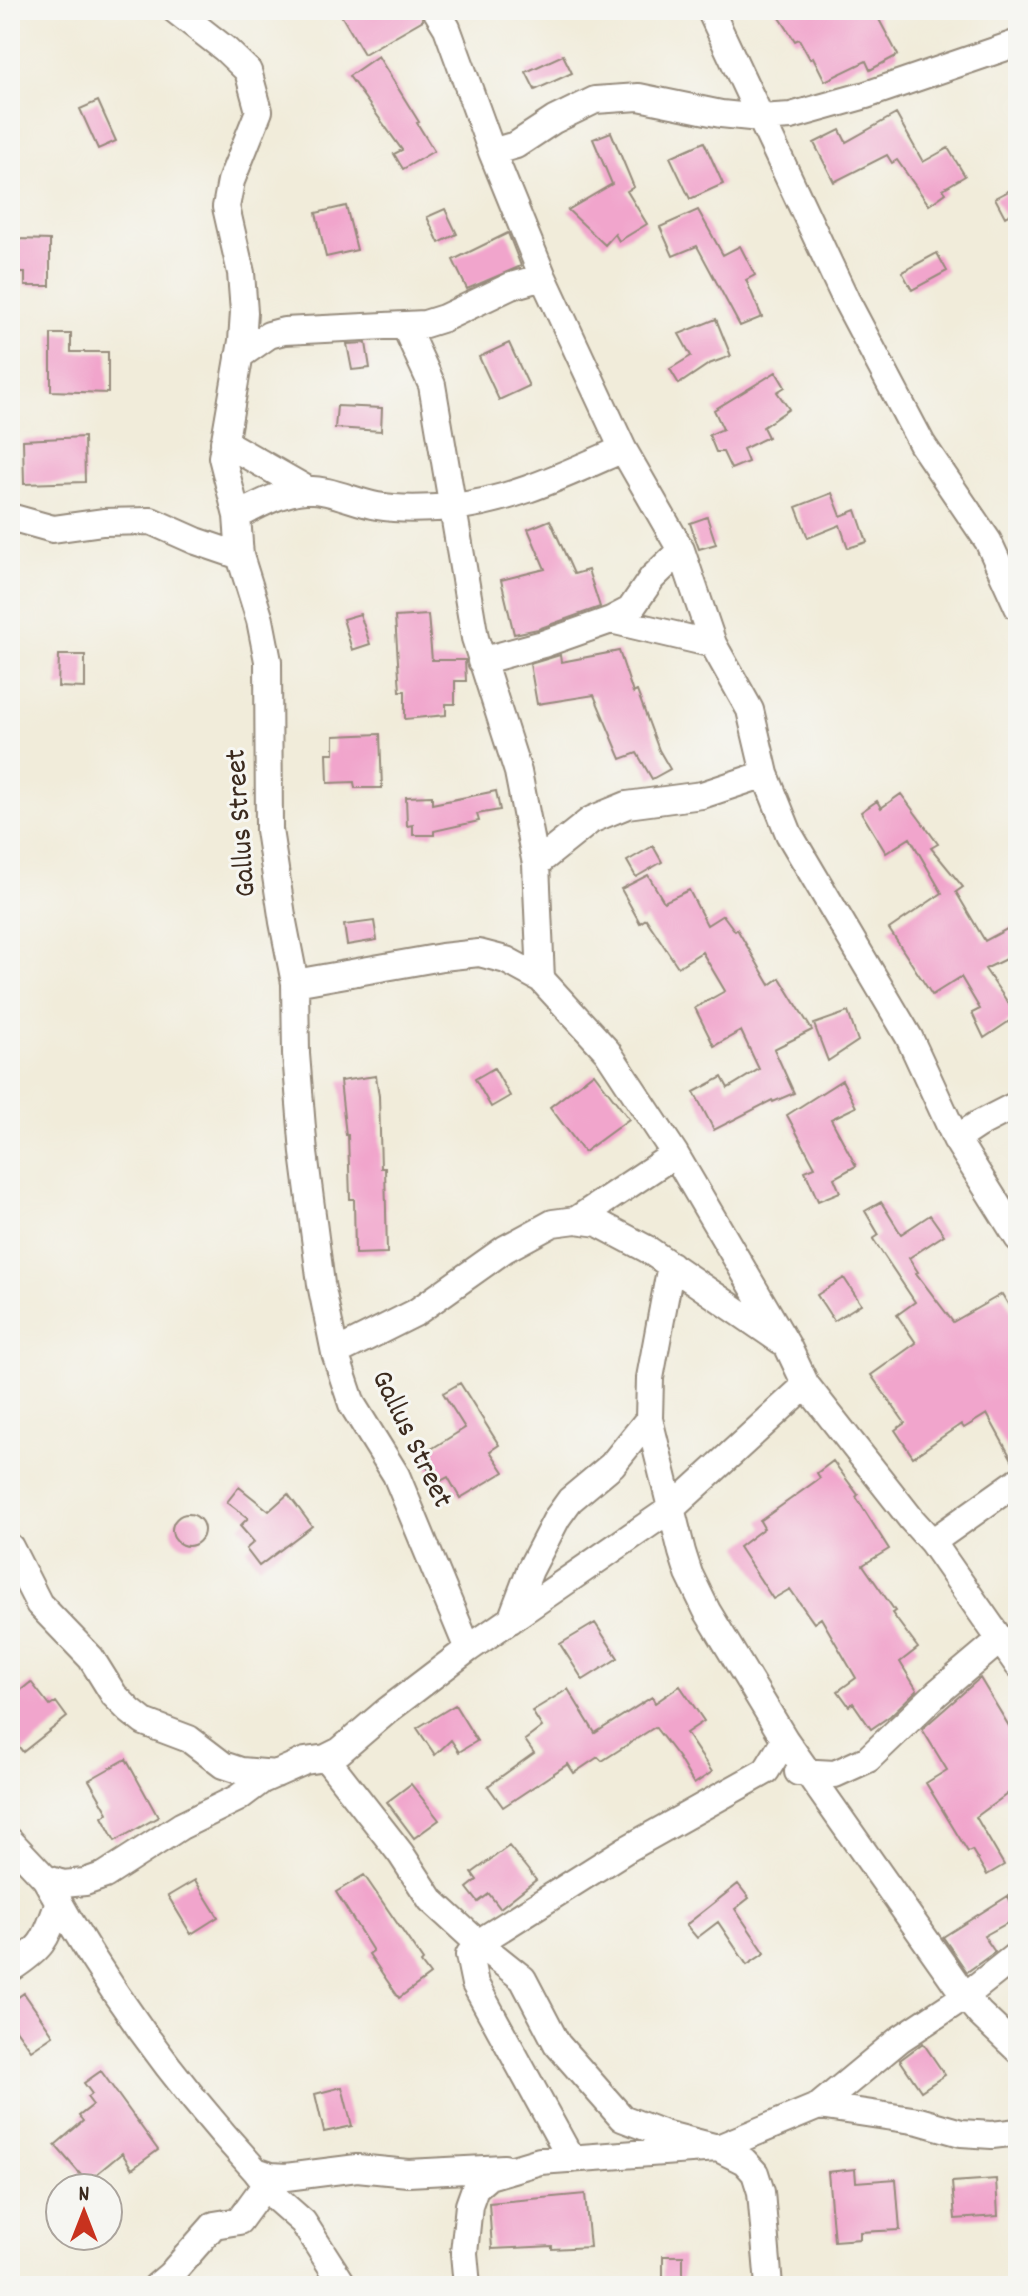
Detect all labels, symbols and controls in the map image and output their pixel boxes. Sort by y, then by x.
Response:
street label: Gallus Street [216,747,270,899]
street label: Gallus Street [358,1364,462,1516]
north arrow [44,2172,124,2252]
text: N [79,2180,90,2211]

